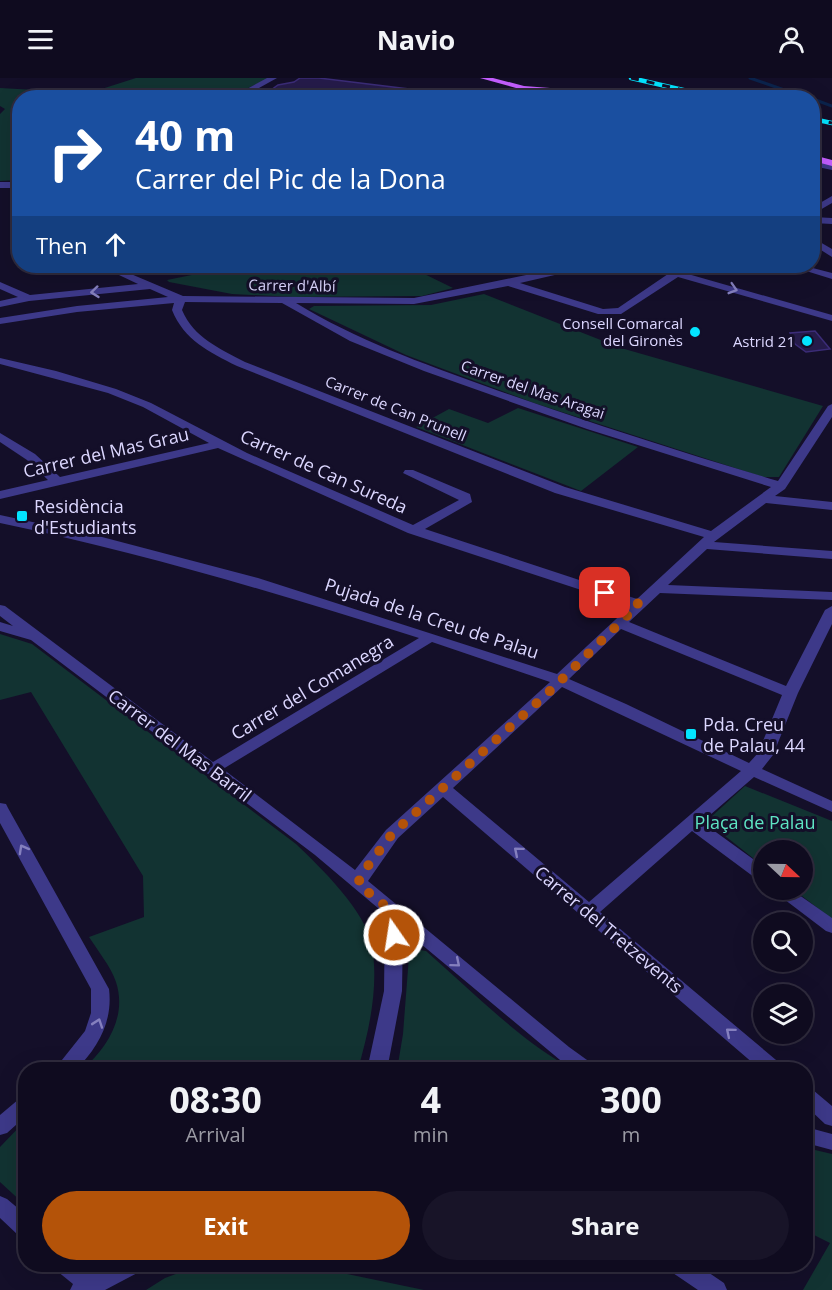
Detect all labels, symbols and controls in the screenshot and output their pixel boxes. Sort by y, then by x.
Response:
text: Navio [377,21,455,58]
icon: menu [24,23,57,56]
icon: person [775,23,808,56]
text: 40 m [135,106,235,163]
icon: right [36,114,114,192]
text: Carrer del Pic de la Dona [135,160,446,197]
icon: ahead [99,228,132,261]
text: Then [36,230,87,260]
street label: Carrer d'Albí [248,274,337,296]
one-way arrow [727,282,738,294]
one-way arrow [91,285,100,298]
place label: Consell Comarcal del Gironès [562,313,683,350]
marker: Consell Comarcal del Gironès [688,325,702,339]
place label: Astrid 21 [733,331,795,351]
marker: Astrid 21 [800,334,814,348]
street label: Carrer del Mas Aragai [458,355,608,423]
street label: Carrer de Can Prunell [323,371,469,445]
street label: Carrer del Mas Grau [21,421,191,483]
street label: Carrer de Can Sureda [237,423,411,519]
place label: Residència d'Estudiants [34,494,137,539]
marker: Residència d'Estudiants [15,509,29,523]
pin [579,567,630,618]
street label: Pujada de la Creu de Palau [322,572,542,664]
icon: arrive [588,576,621,609]
street label: Carrer del Comanegra [226,629,398,745]
street label: Carrer del Mas Barril [104,683,256,807]
place label: Pda. Creu de Palau, 44 [703,712,805,757]
marker: Pda. Creu de Palau, 44 [684,727,698,741]
park label: Plaça de Palau [695,810,815,834]
north arrow [753,840,813,900]
map controls [753,840,813,1044]
one-way arrow [19,845,30,855]
one-way arrow [514,847,525,858]
street label: Carrer del Tretzevents [530,860,688,998]
position arrow [362,903,426,967]
button: search [753,912,813,972]
one-way arrow [449,955,460,966]
button: layers [753,984,813,1044]
one-way arrow [90,1019,103,1029]
one-way arrow [726,1028,737,1039]
text: 08:30 [169,1075,262,1124]
text: 4 [421,1075,441,1124]
text: 300 [600,1075,662,1124]
text: Arrival [185,1121,246,1148]
text: min [413,1121,449,1148]
text: m [622,1121,640,1148]
button: Exit [42,1191,410,1260]
button: Share [422,1191,789,1260]

